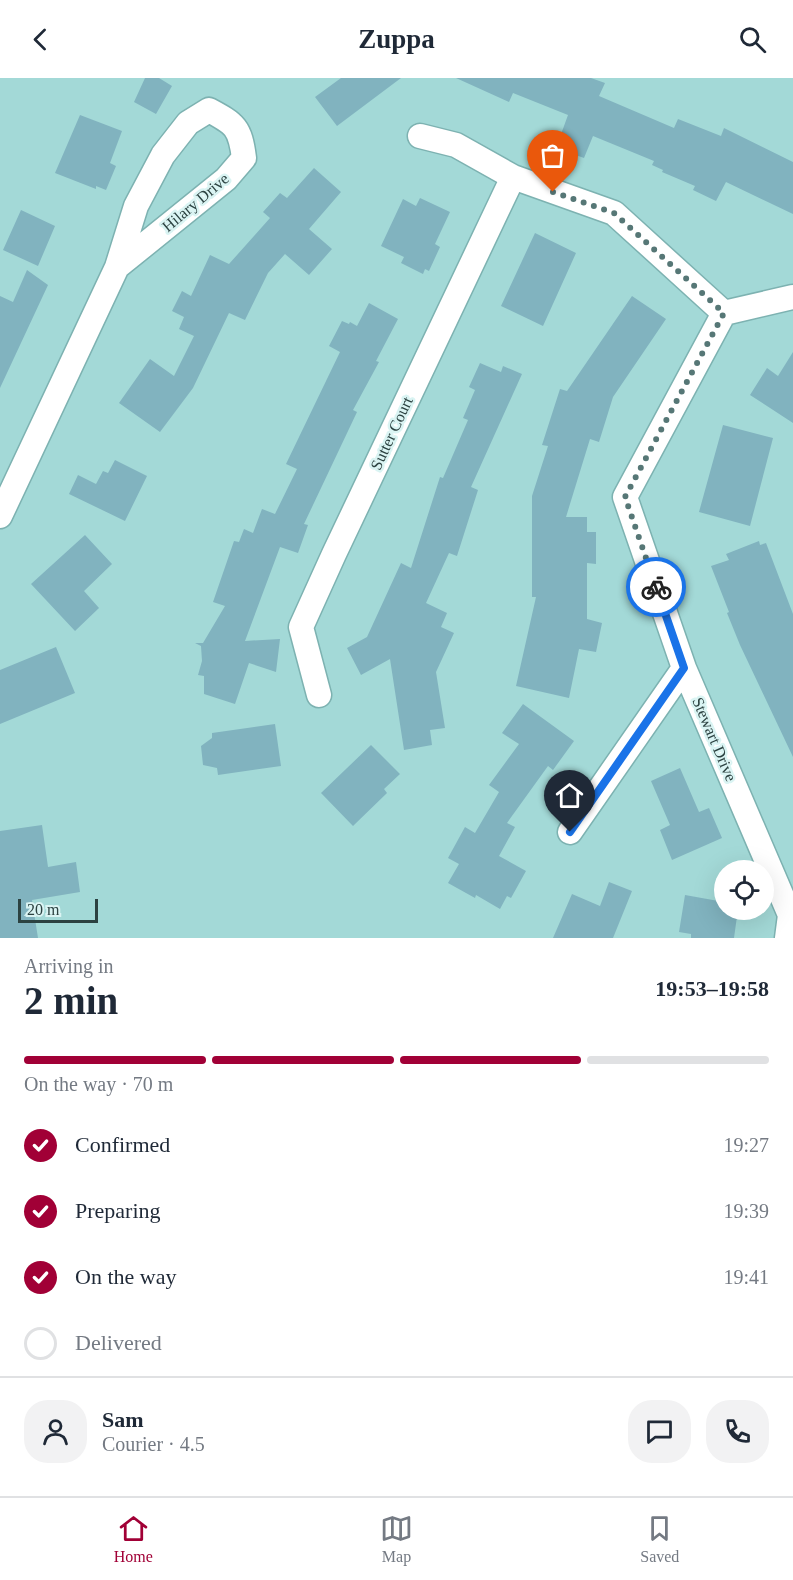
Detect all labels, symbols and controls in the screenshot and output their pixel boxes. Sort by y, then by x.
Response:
icon: back [24,23,57,56]
icon: search [736,23,769,56]
text: Zuppa [358,24,435,54]
pin [527,130,578,192]
icon: bag [536,139,569,172]
street label: Hilary Drive [159,170,233,236]
street label: Sutter Court [367,393,416,472]
courier [626,557,686,617]
icon: bike [640,571,673,604]
street label: Stewart Drive [689,695,740,784]
pin [544,770,595,832]
icon: home [553,779,586,812]
map controls [714,860,774,920]
button: locate [714,860,774,920]
scale bar [18,896,98,923]
text: 20 m [27,901,59,918]
text: Arriving in [24,955,113,977]
text: 19:53–19:58 [655,976,769,1001]
text: 2 min [24,979,118,1022]
text: On the way · 70 m [24,1073,173,1095]
icon: check [24,1129,57,1162]
text: Confirmed [75,1132,170,1157]
text: 19:27 [723,1134,769,1156]
icon: check [24,1195,57,1228]
text: Preparing [75,1198,161,1223]
text: 19:39 [723,1200,769,1222]
icon: check [24,1261,57,1294]
text: On the way [75,1264,176,1289]
text: 19:41 [723,1266,769,1288]
text: Delivered [75,1330,162,1355]
button: person [24,1400,87,1463]
button: chat [628,1400,691,1463]
button: phone [706,1400,769,1463]
text: Sam [102,1407,144,1432]
text: Courier · 4.5 [102,1433,205,1455]
tab: Home [114,1512,153,1566]
tab: Map [380,1512,413,1566]
tab: Saved [640,1512,679,1566]

